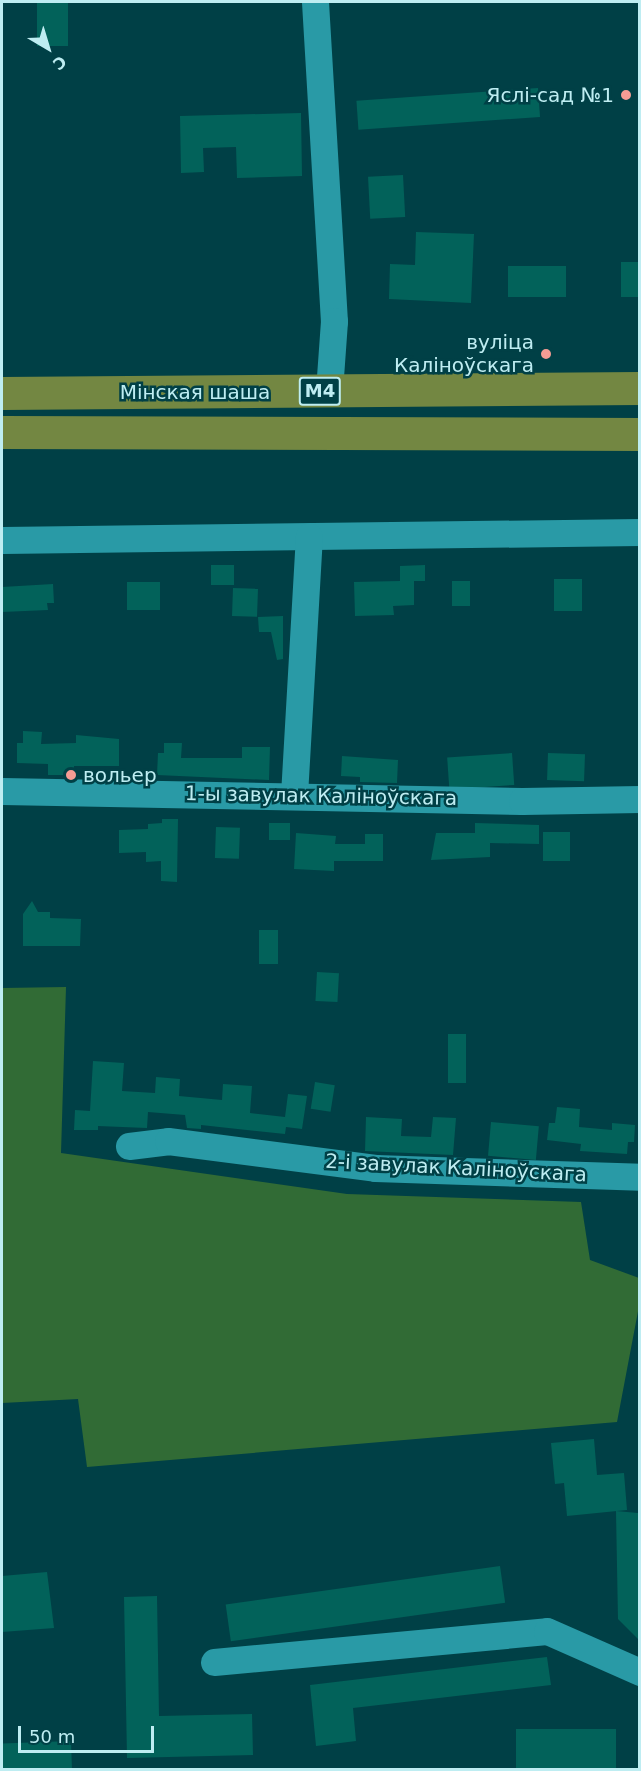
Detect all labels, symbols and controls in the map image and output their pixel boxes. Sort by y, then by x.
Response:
north arrow [18,18,78,78]
text: С [49,51,70,74]
place label: Яслі-сад №1 [487,83,614,107]
marker: Яслі-сад №1 [619,88,633,102]
place label: вуліца Каліноўскага [394,330,534,377]
marker: вуліца Каліноўскага [539,347,553,361]
road number: М4 [298,376,342,406]
street label: Мінская шаша [120,380,270,404]
place label: вольер [83,763,157,787]
marker: вольер [64,768,78,782]
street label: 1-ы завулак Каліноўскага [185,782,457,810]
street label: 2-і завулак Каліноўскага [325,1149,587,1187]
scale bar [21,1714,158,1752]
text: 50 m [29,1726,75,1747]

